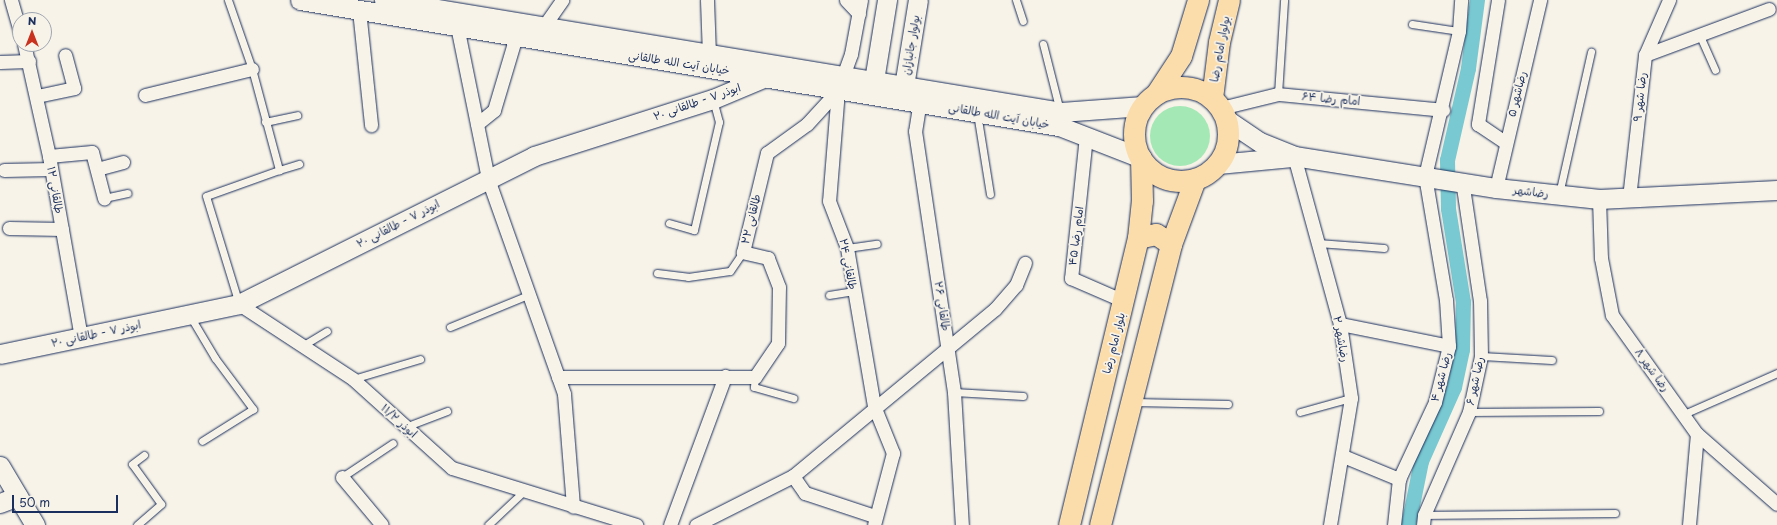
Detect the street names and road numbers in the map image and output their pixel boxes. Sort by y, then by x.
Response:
street label: بولوار جانبازان [900,14,922,76]
street label: بولوار امام رضا [1208,15,1232,83]
street label: خیابان آیت الله طالقانی [627,48,731,78]
street label: رضاشهر ۵ [1505,70,1529,118]
street label: رضا شهر ۹ [1631,72,1649,122]
street label: ابوذر ۷ - طالقانی ۲۰ [652,81,742,123]
street label: امام رضا ۶۴ [1301,90,1361,108]
street label: خیابان آیت الله طالقانی [948,101,1050,131]
street label: طالقانی ۱۲ [44,165,66,215]
street label: رضاشهر [1513,183,1549,201]
street label: طالقانی ۲۲ [738,193,764,245]
street label: ابوذر ۷ - طالقانی ۲۰ [354,197,442,251]
street label: امام رضا ۴۵ [1066,206,1086,266]
street label: طالقانی ۲۴ [837,237,859,291]
street label: طالقانی ۲۶ [932,280,952,332]
street label: بلوار امام رضا [1100,311,1128,375]
street label: رضاشهر ۲ [1330,315,1352,363]
street label: ابوذر ۷ - طالقانی ۲۰ [50,318,142,350]
street label: رضا شهر ۸ [1632,346,1672,394]
street label: رضا شهر ۴ [1428,351,1454,403]
street label: رضا شهر ۶ [1463,356,1487,406]
street label: ابوذر ۱۱/۲ [378,401,420,441]

